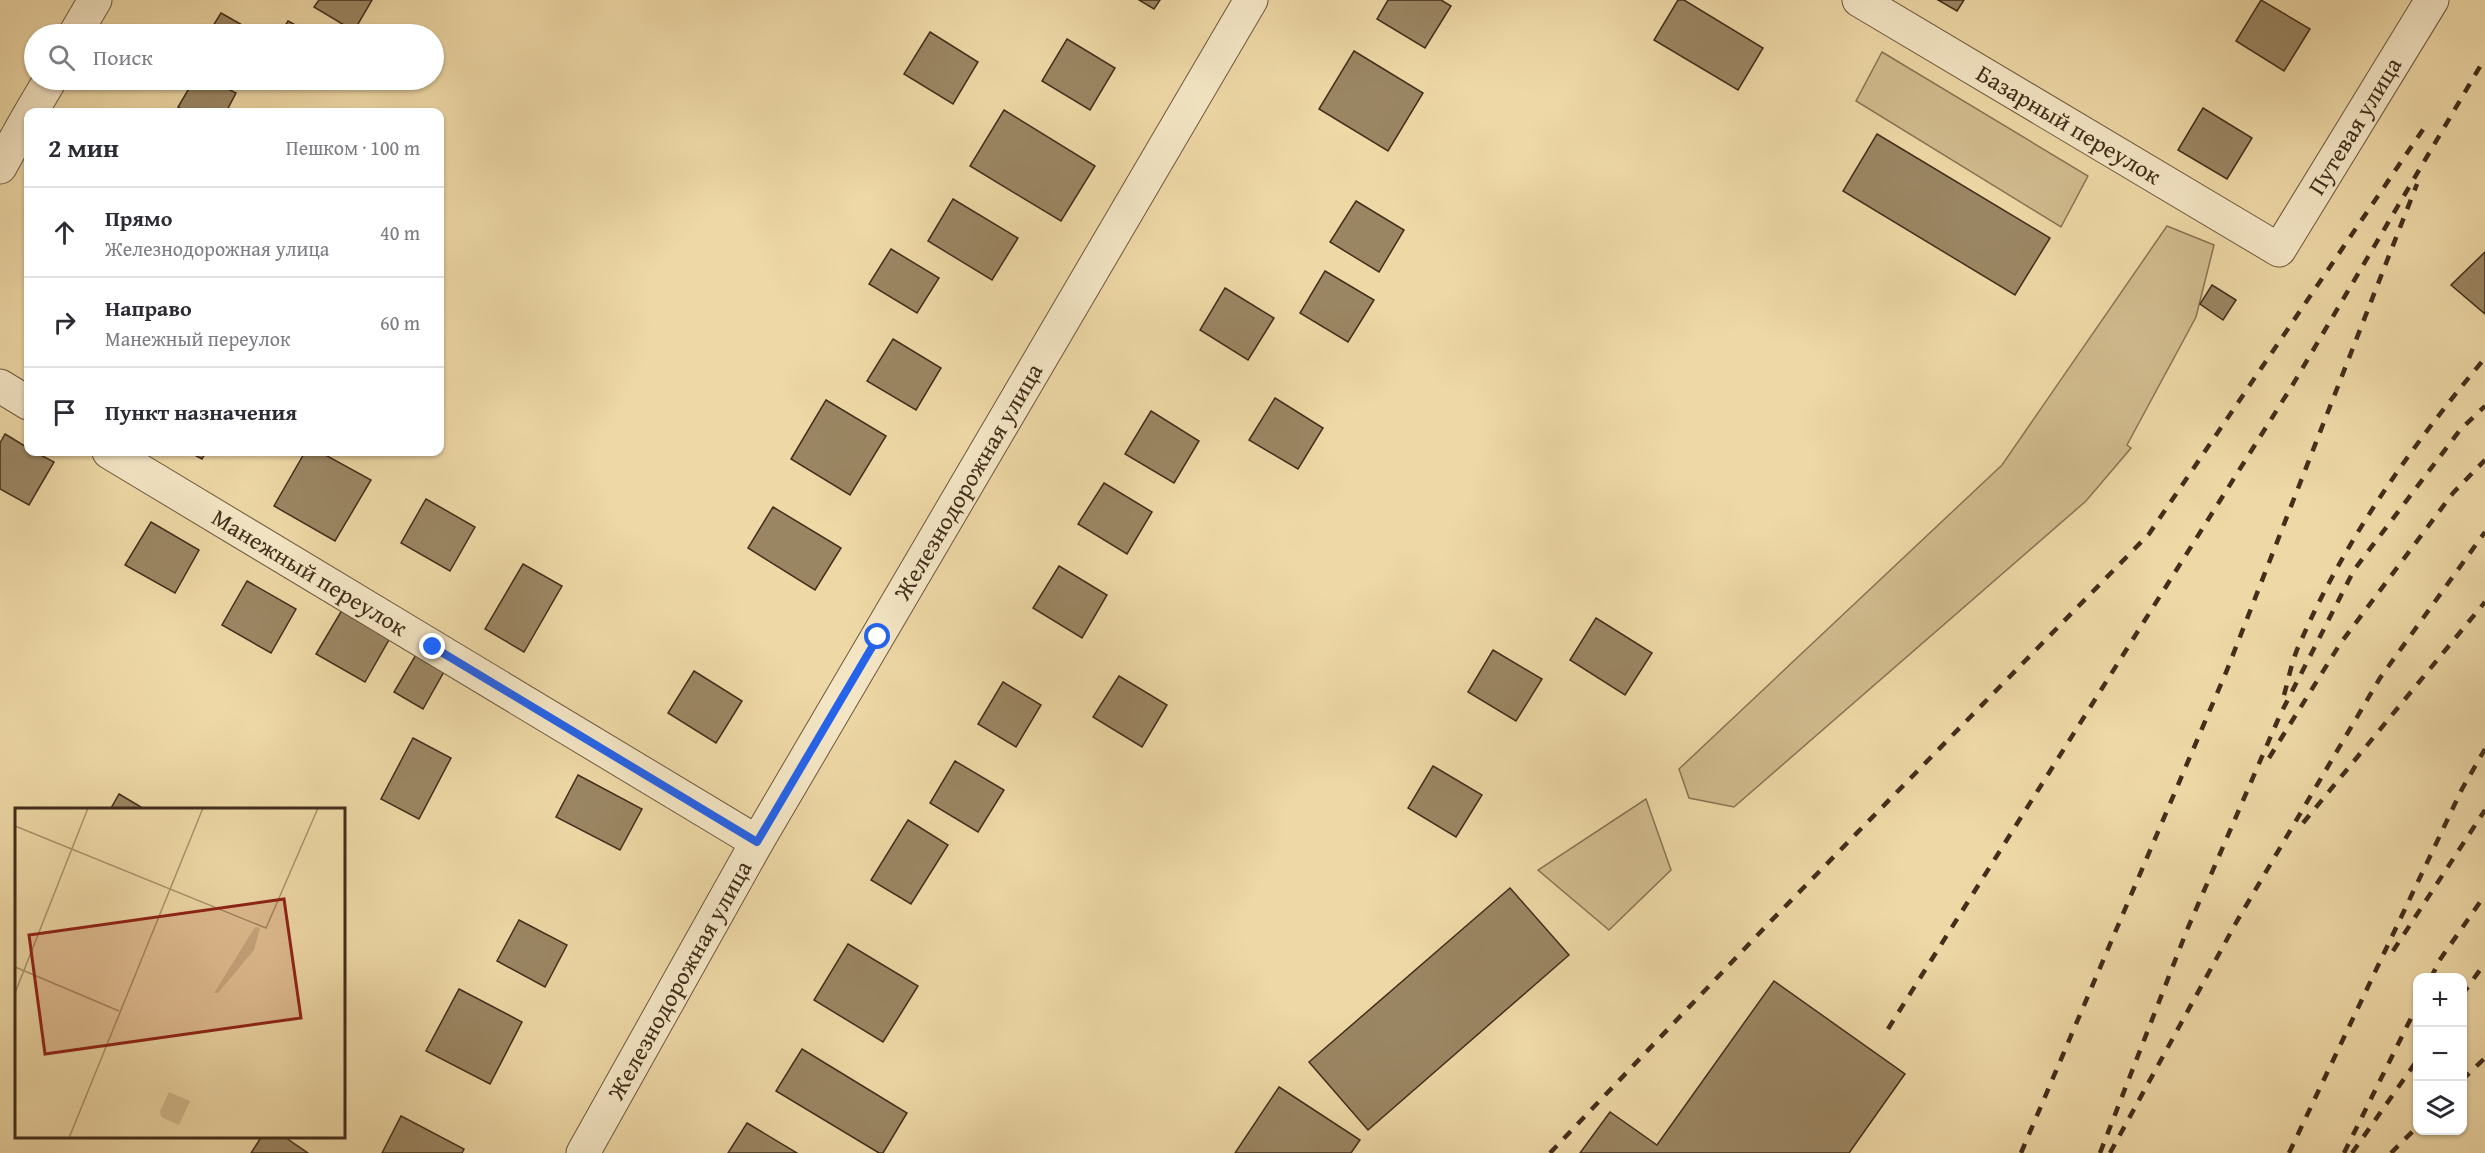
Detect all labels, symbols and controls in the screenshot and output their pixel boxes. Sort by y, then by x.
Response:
search box [24,24,444,90]
icon: search [45,41,78,74]
text: Поиск [93,41,153,73]
street label: Путевая улица [2299,50,2410,202]
street label: Базарный переулок [1970,56,2168,193]
text: 2 мин [48,128,119,167]
text: Пешком · 100 m [286,133,420,162]
text: Прямо [105,202,172,234]
icon: ahead [48,216,81,249]
text: 40 m [380,218,420,247]
text: Железнодорожная улица [105,234,329,263]
text: Направо [105,292,192,324]
icon: right [48,306,81,339]
text: 60 m [380,308,420,337]
text: Манежный переулок [105,324,290,353]
street label: Железнодорожная улица [884,356,1051,607]
icon: arrive [48,396,81,429]
text: Пункт назначения [105,396,297,428]
street label: Манежный переулок [205,500,415,645]
route start [864,623,890,649]
route end [419,633,445,659]
inset map [15,808,345,1138]
street label: Железнодорожная улица [598,853,761,1107]
map controls [2413,973,2467,1135]
button: + [2413,973,2467,1027]
button: − [2413,1027,2467,1081]
button: layers [2413,1081,2467,1135]

